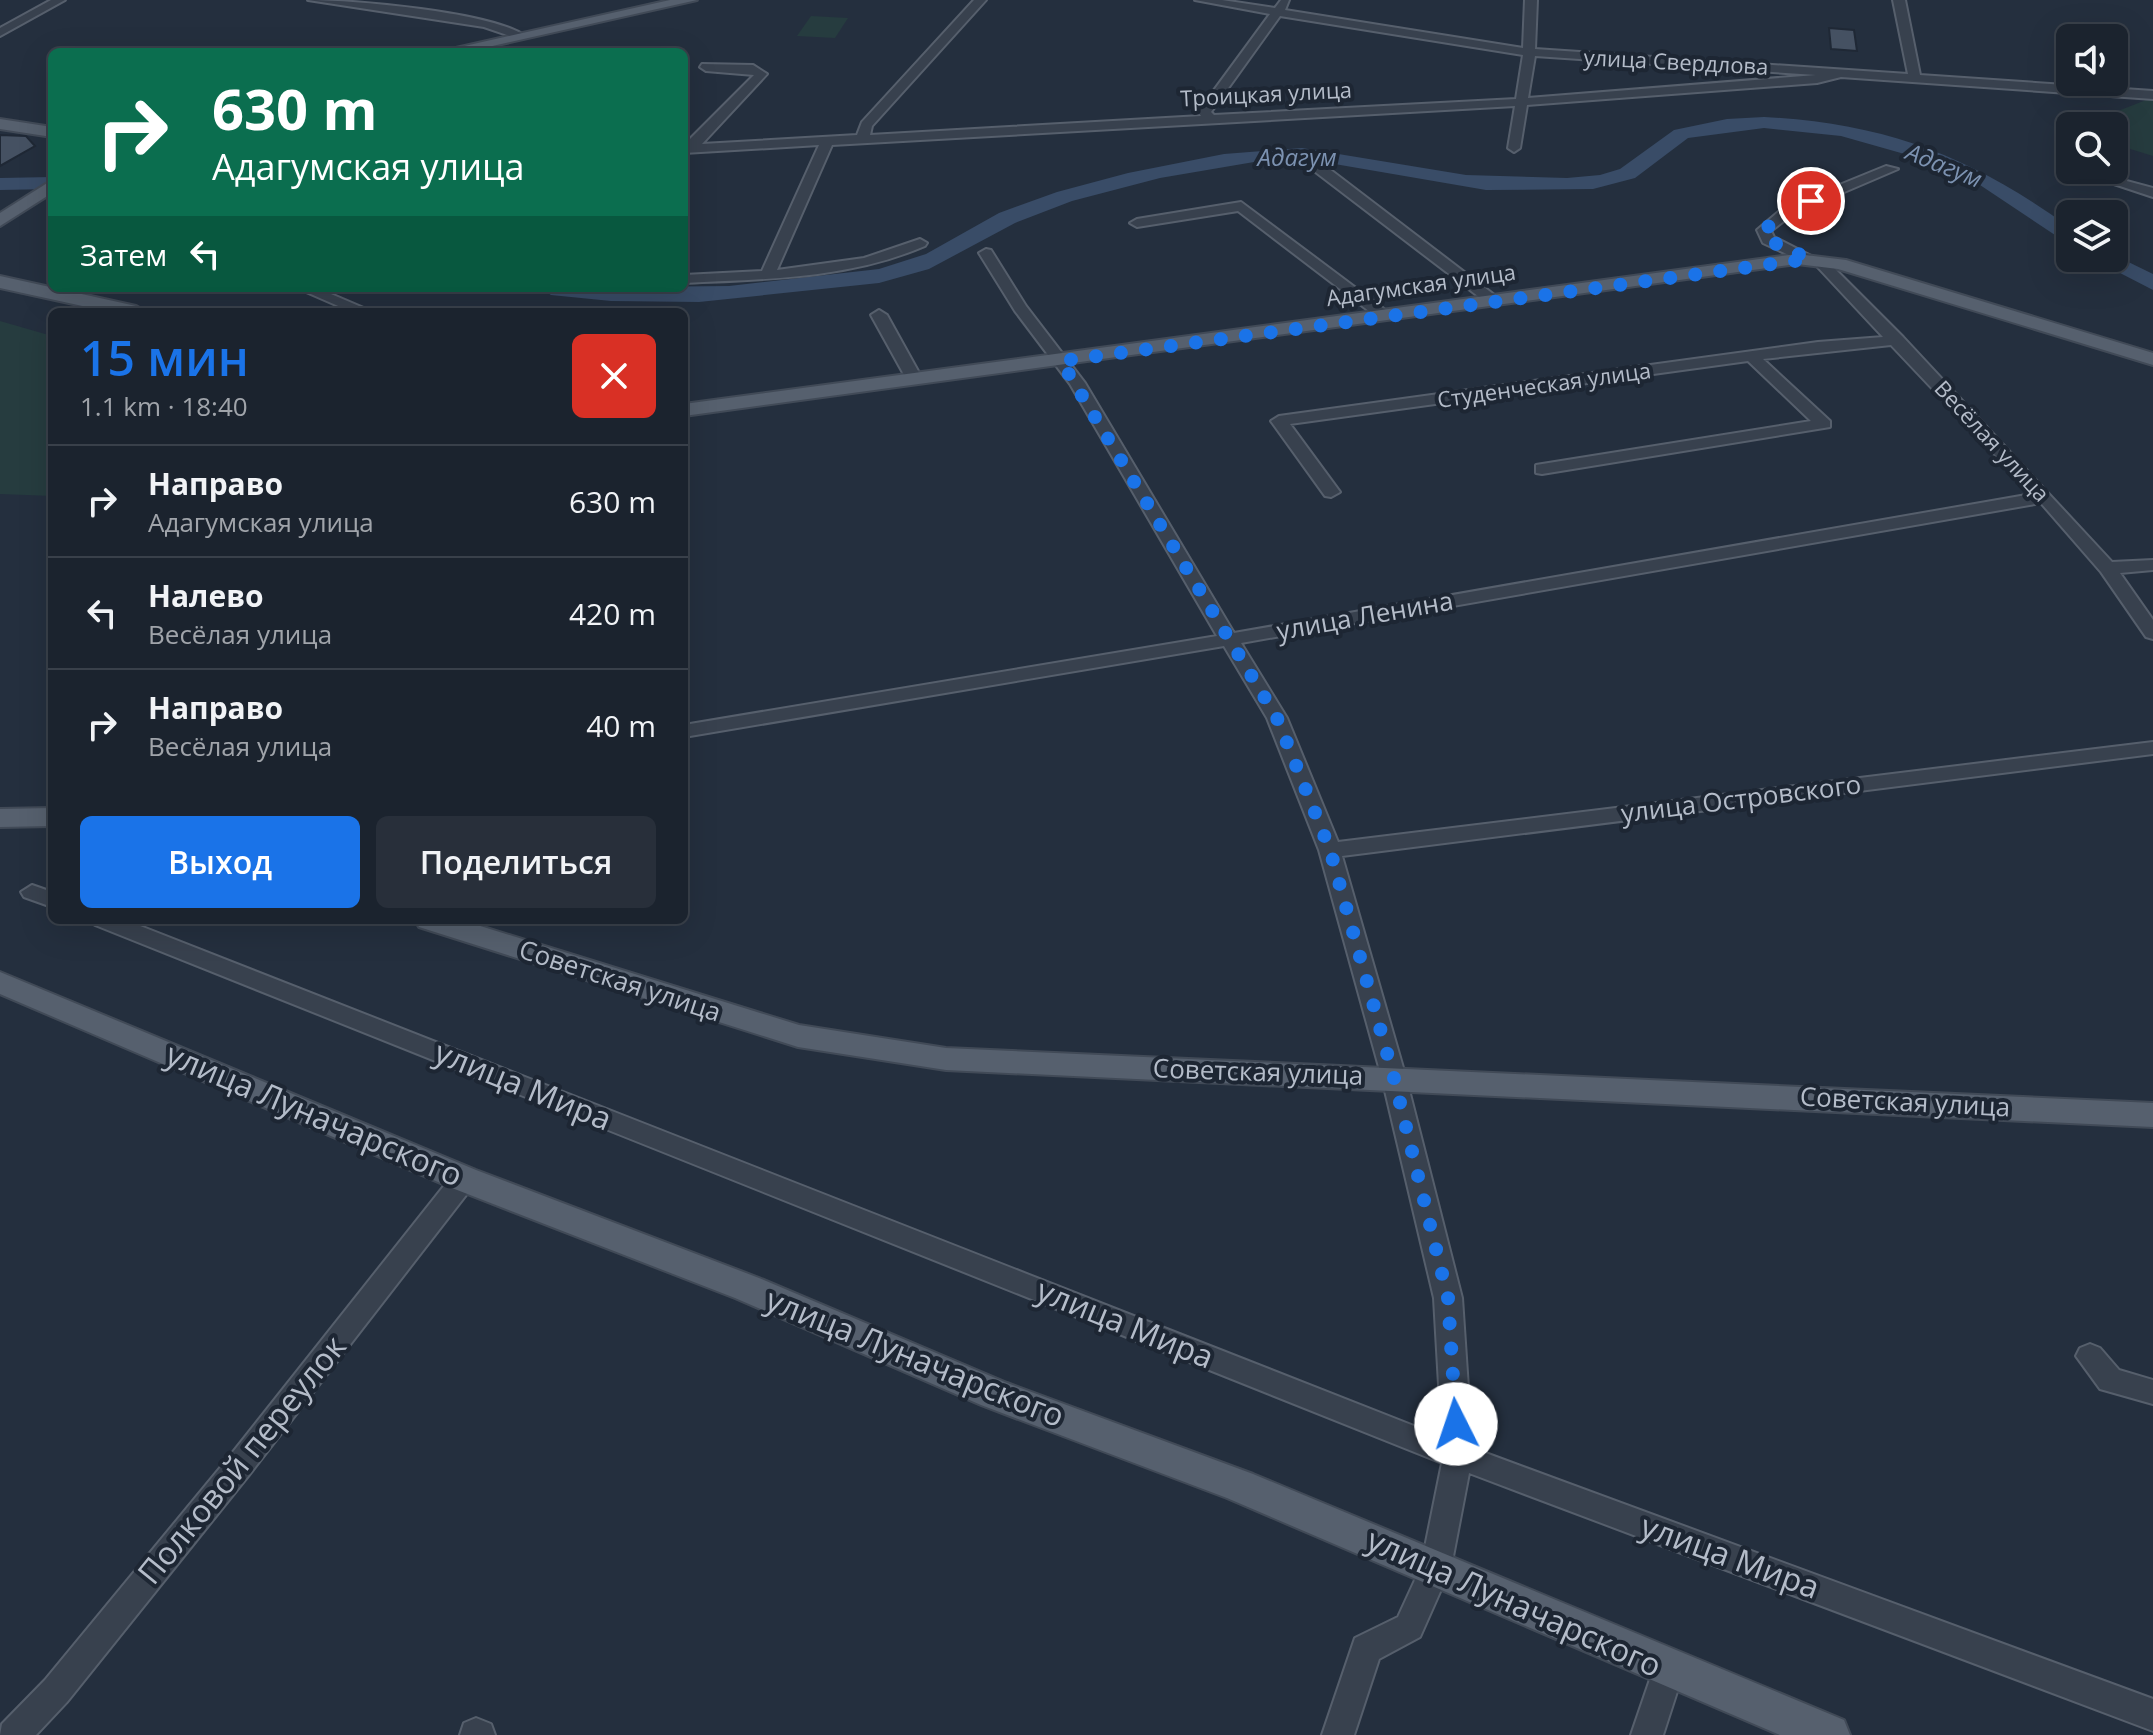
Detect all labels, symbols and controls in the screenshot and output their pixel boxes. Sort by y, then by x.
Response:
map controls [2056,24,2128,272]
button: sound [2056,24,2128,96]
street label: улица Свердлова [1583,41,1769,81]
text: 630 m [212,70,378,146]
street label: Троицкая улица [1179,74,1352,112]
icon: right [80,80,184,184]
button: search [2056,112,2128,184]
water label: Адагум [1900,134,1987,195]
water label: Адагум [1255,140,1337,173]
text: Адагумская улица [212,142,525,191]
pin [1777,167,1845,235]
icon: arrive [1789,179,1833,223]
button: layers [2056,200,2128,272]
icon: left [183,232,227,276]
text: Затем [80,234,167,275]
street label: Адагумская улица [1324,256,1518,312]
text: 15 мин [80,325,249,390]
button: close [572,334,656,418]
street label: Студенческая улица [1435,354,1653,414]
street label: Весёлая улица [1929,373,2057,508]
text: 1.1 km · 18:40 [80,388,248,424]
text: Направо [148,463,283,504]
icon: right [80,479,124,523]
text: 630 m [569,481,656,522]
text: Адагумская улица [148,504,374,540]
text: Налево [148,575,264,616]
street label: улица Ленина [1274,582,1456,648]
icon: left [80,591,124,635]
text: 420 m [569,593,656,634]
text: Весёлая улица [148,616,332,652]
text: Направо [148,687,283,728]
icon: right [80,703,124,747]
text: 40 m [586,705,656,746]
text: Весёлая улица [148,728,332,764]
street label: улица Островского [1619,765,1863,831]
button: Выход [80,816,360,908]
button: Поделиться [376,816,656,908]
street label: Советская улица [515,930,726,1030]
street label: улица Мира [429,1030,618,1140]
street label: улица Луначарского [160,1032,469,1196]
street label: Советская улица [1152,1049,1364,1093]
street label: Советская улица [1799,1078,2011,1124]
street label: улица Мира [1031,1268,1220,1378]
street label: улица Луначарского [760,1277,1071,1436]
street label: Полковой переулок [127,1325,355,1592]
position arrow [1414,1382,1498,1466]
street label: улица Мира [1635,1503,1826,1608]
street label: улица Луначарского [1360,1517,1669,1686]

